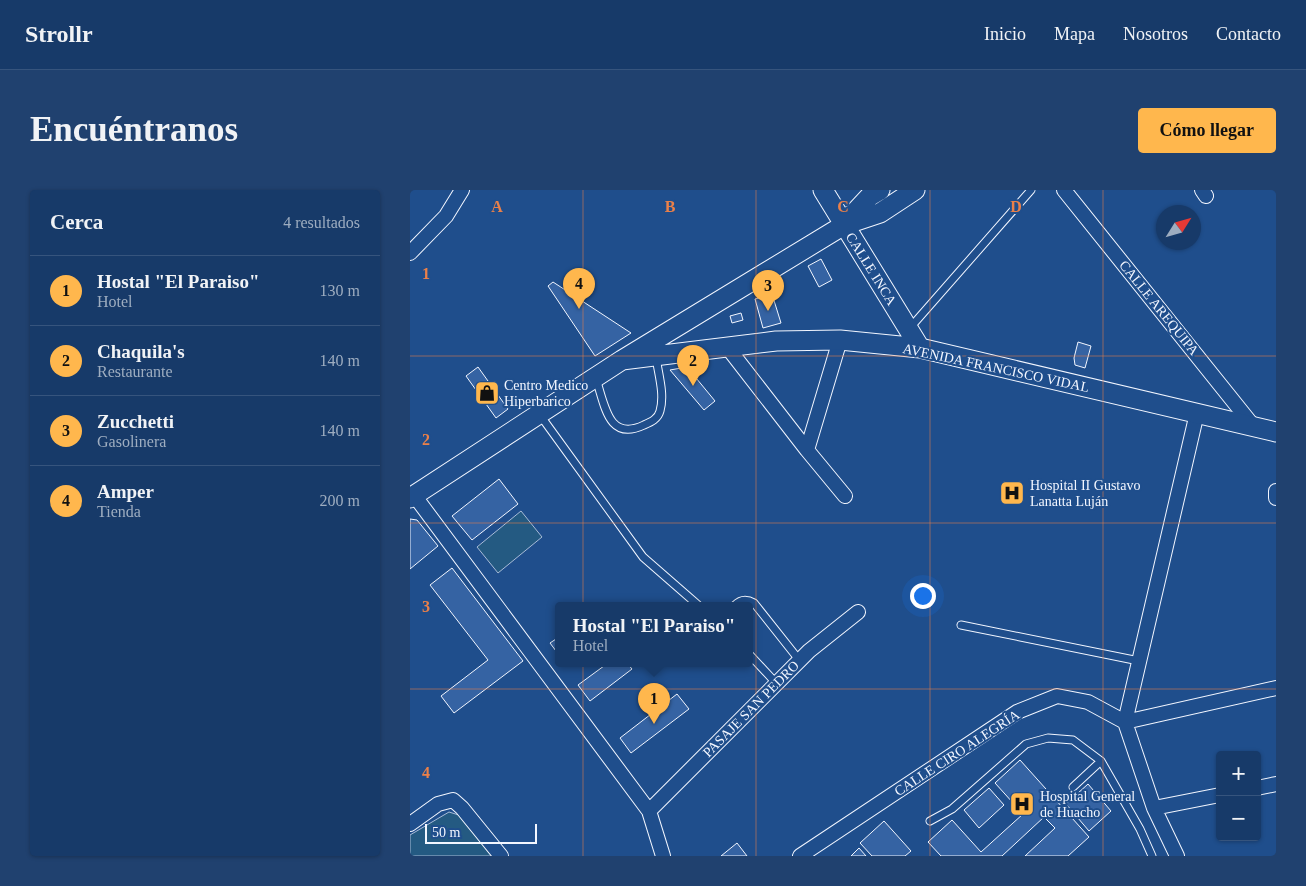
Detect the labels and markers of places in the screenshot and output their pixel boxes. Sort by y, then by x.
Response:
pin: 4 [563,268,595,309]
pin: 3 [752,270,784,311]
pin: 2 [677,345,709,386]
place label: Centro Medico Hiperbarico [504,378,588,409]
shop icon: Centro Medico Hiperbarico [474,380,500,406]
place label: Hospital II Gustavo Lanatta Luján [1030,478,1140,509]
hospital icon: Hospital II Gustavo Lanatta Luján [999,480,1025,506]
pin: 1 [638,683,670,724]
place label: Hospital General de Huacho [1040,789,1135,820]
hospital icon: Hospital General de Huacho [1009,791,1035,817]

